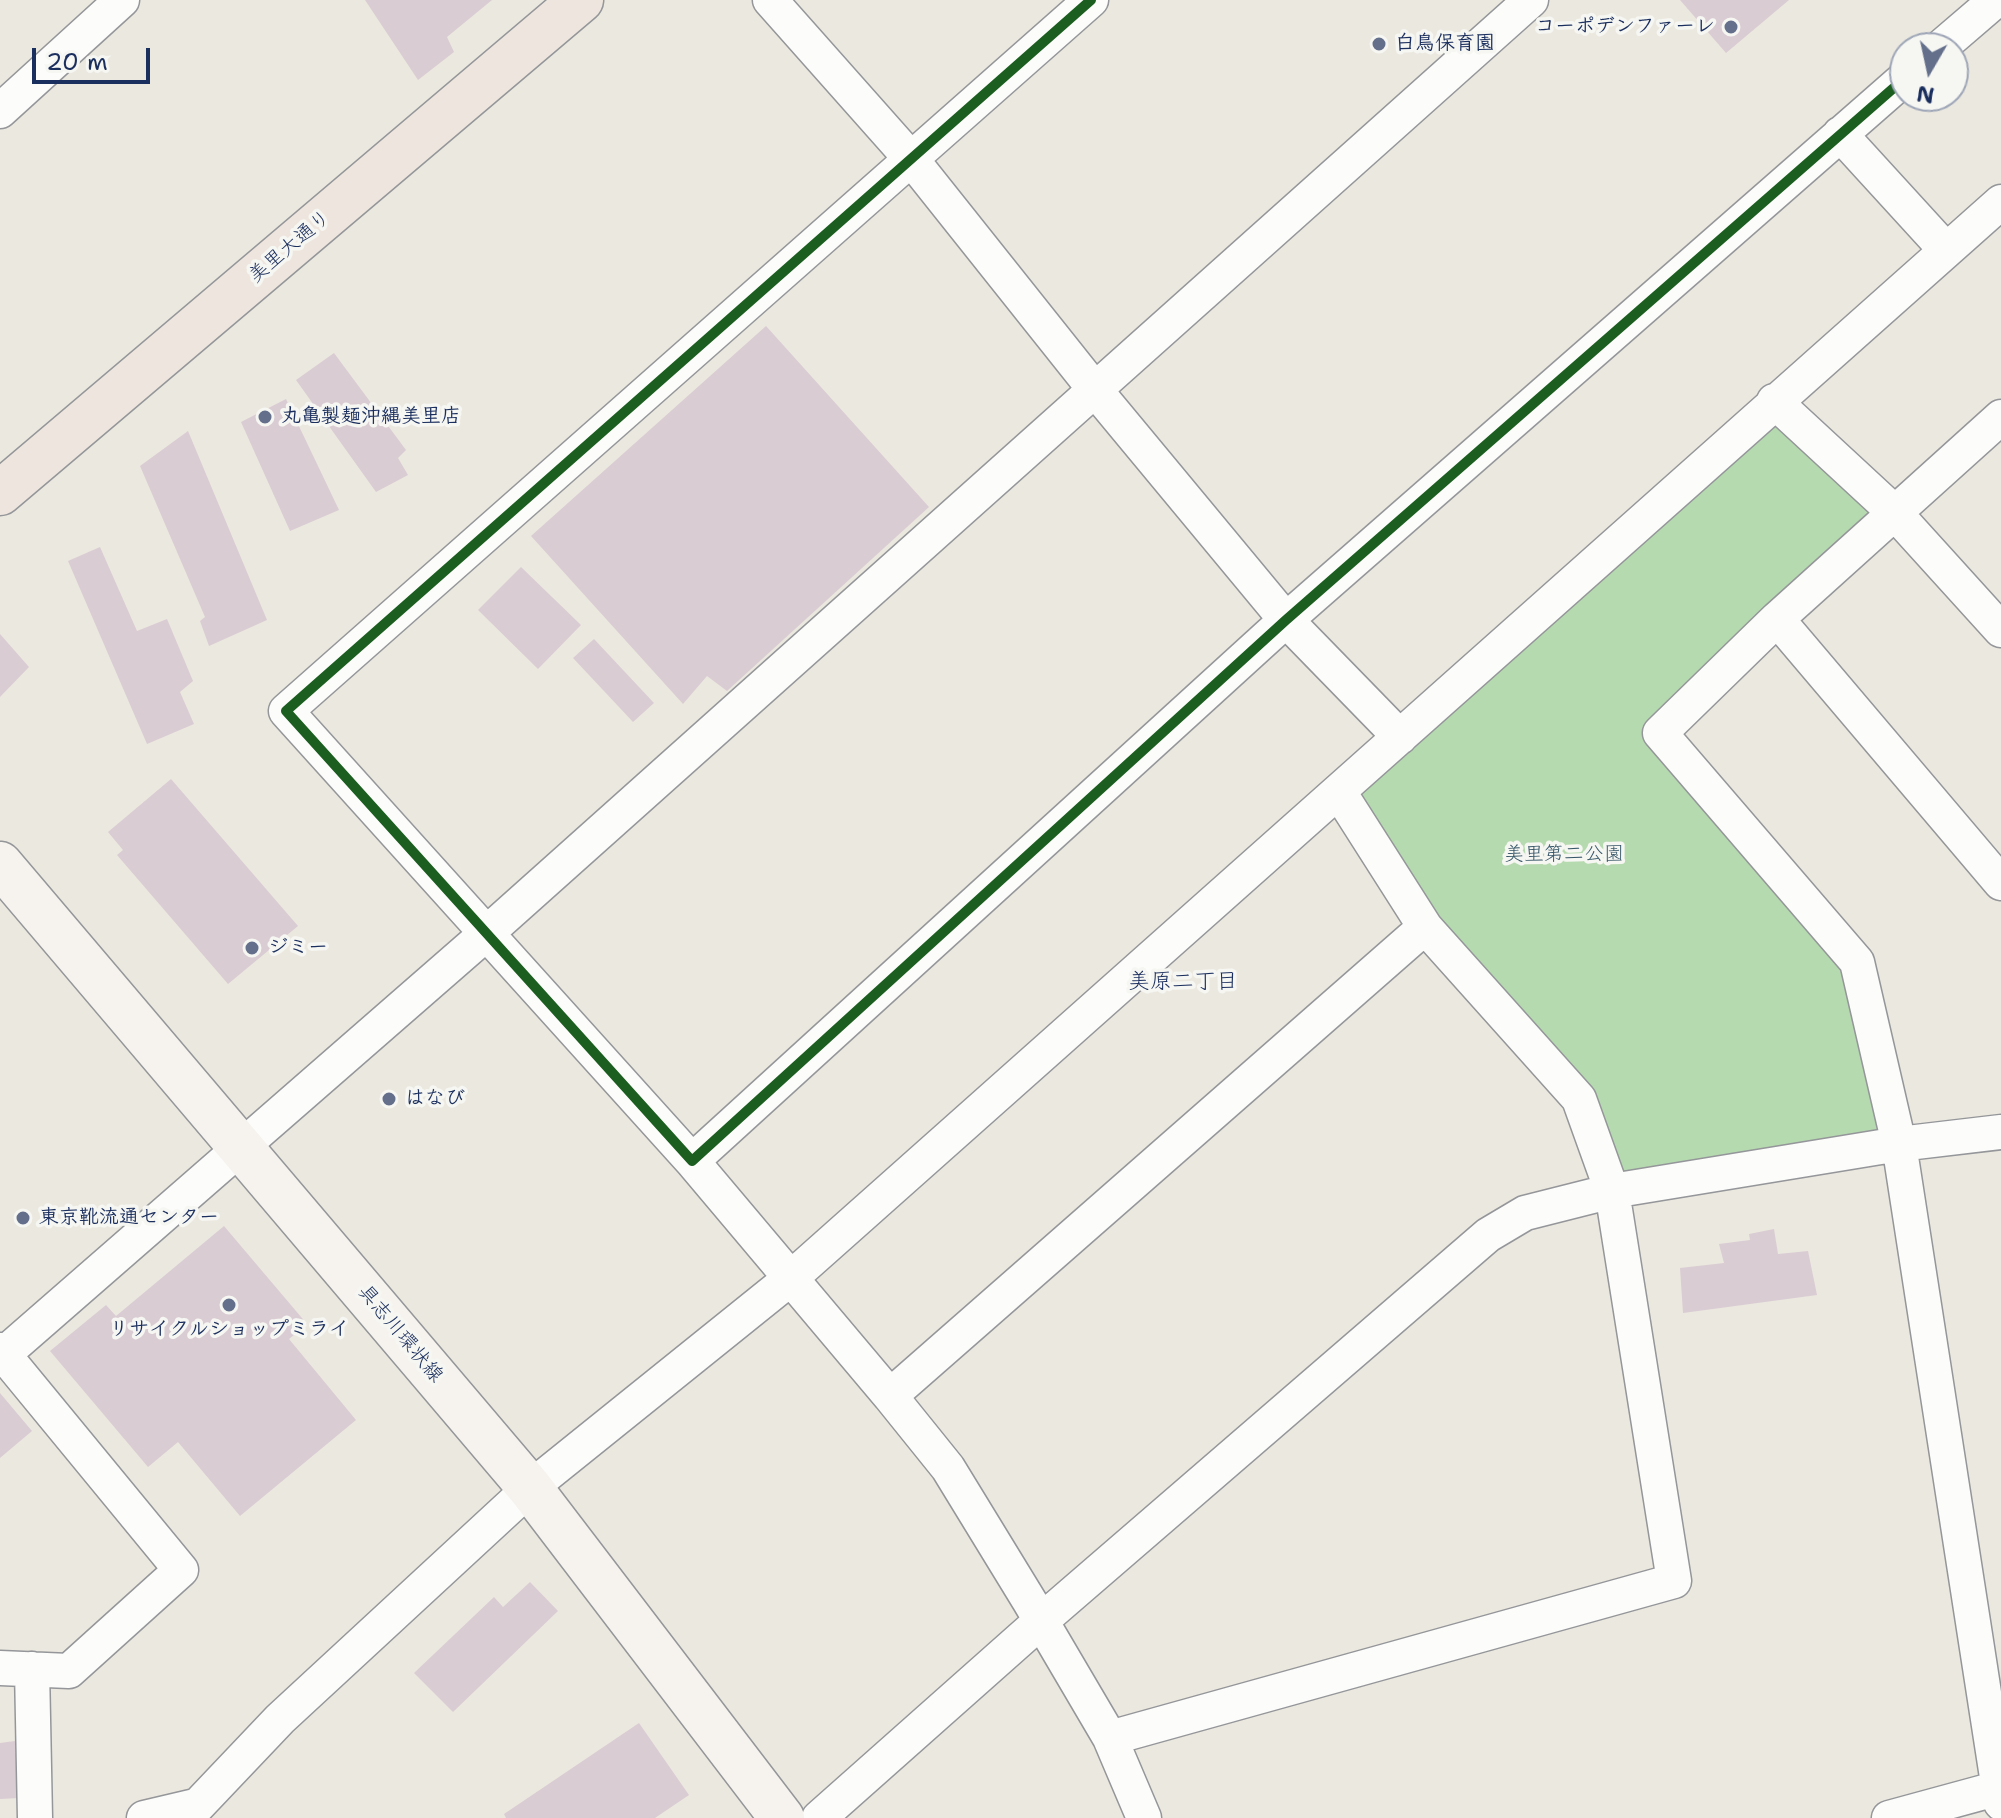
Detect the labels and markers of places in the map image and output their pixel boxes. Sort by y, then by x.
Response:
place label: コーポデンファーレ [1535,15,1715,39]
marker: コーポデンファーレ [1722,18,1740,36]
place label: 白鳥保育園 [1395,32,1495,56]
marker: 白鳥保育園 [1370,35,1388,53]
place label: 丸亀製麺沖縄美里店 [281,405,461,429]
marker: 丸亀製麺沖縄美里店 [256,408,274,426]
place label: ジミー [268,936,328,960]
marker: ジミー [243,939,261,957]
place label: はなび [405,1087,465,1111]
marker: はなび [380,1090,398,1108]
place label: 東京靴流通センター [39,1206,219,1230]
marker: 東京靴流通センター [14,1209,32,1227]
marker: リサイクルショップミライ [220,1296,238,1314]
place label: リサイクルショップミライ [109,1318,349,1342]

